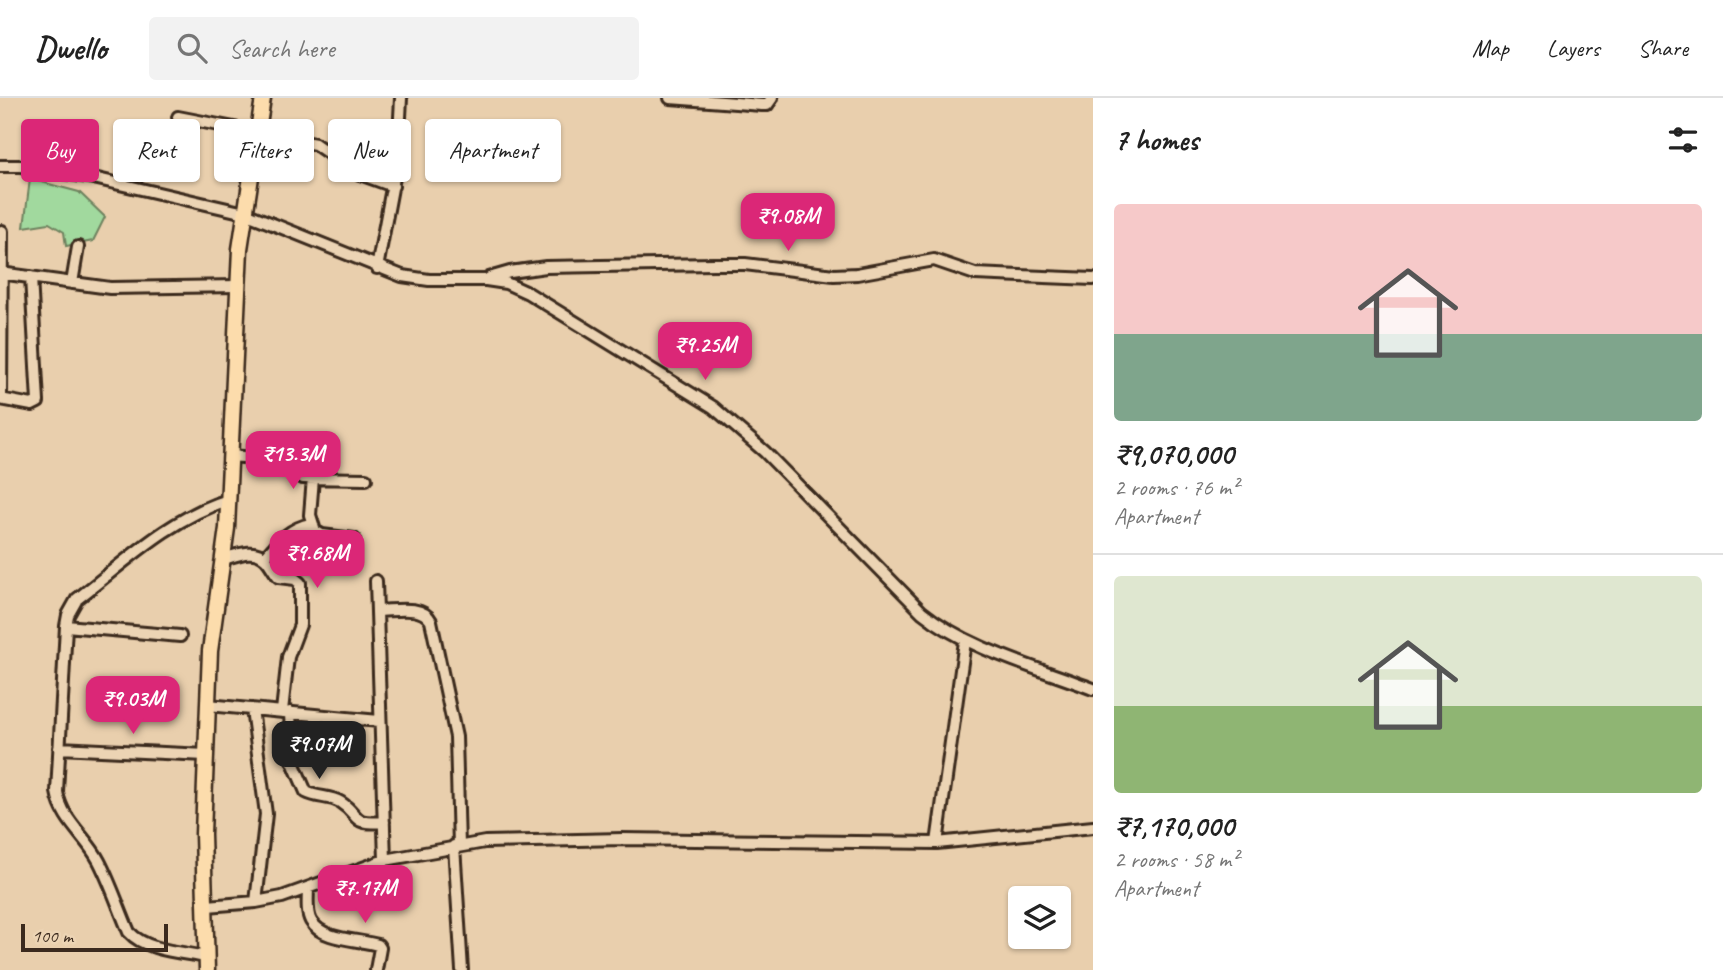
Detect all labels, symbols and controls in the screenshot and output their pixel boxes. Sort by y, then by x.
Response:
search box [149,17,639,80]
text: Dwello [35,27,107,69]
icon: search [173,29,211,67]
text: Search here [229,32,335,65]
text: Map [1472,33,1509,63]
text: Layers [1547,33,1600,63]
text: Share [1638,33,1688,63]
chip: Buy [21,119,99,182]
chip: Rent [113,119,200,182]
chip: Filters [214,119,314,182]
chip: New [328,119,411,182]
chip: Apartment [425,119,561,182]
text: 7 homes [1114,121,1199,159]
icon: filters [1664,121,1702,159]
pin: ₹9.08M [731,194,845,253]
text: ₹9.08M [757,201,819,230]
icon: home [1345,250,1471,376]
pin: ₹9.25M [648,322,762,382]
text: ₹9.25M [674,330,736,359]
pin: ₹13.3M [236,432,350,491]
text: ₹9,070,000 [1114,435,1233,473]
text: ₹13.3M [262,439,324,468]
text: 2 rooms · 76 m² [1114,473,1238,502]
text: Apartment [1114,502,1199,531]
pin: ₹9.68M [260,531,374,590]
text: ₹9.68M [286,538,348,567]
icon: home [1345,622,1471,748]
pin: ₹9.03M [76,676,190,736]
text: ₹9.03M [102,684,164,713]
pin: ₹9.07M [262,722,376,781]
text: ₹9.07M [288,729,350,758]
text: ₹7,170,000 [1114,807,1234,845]
text: 2 rooms · 58 m² [1114,845,1238,874]
pin: ₹7.17M [308,866,422,925]
text: ₹7.17M [334,873,396,902]
text: Apartment [1114,874,1199,903]
map controls [1008,886,1071,949]
button: layers [1008,886,1071,949]
scale bar [21,921,168,953]
text: 100 m [32,924,73,948]

